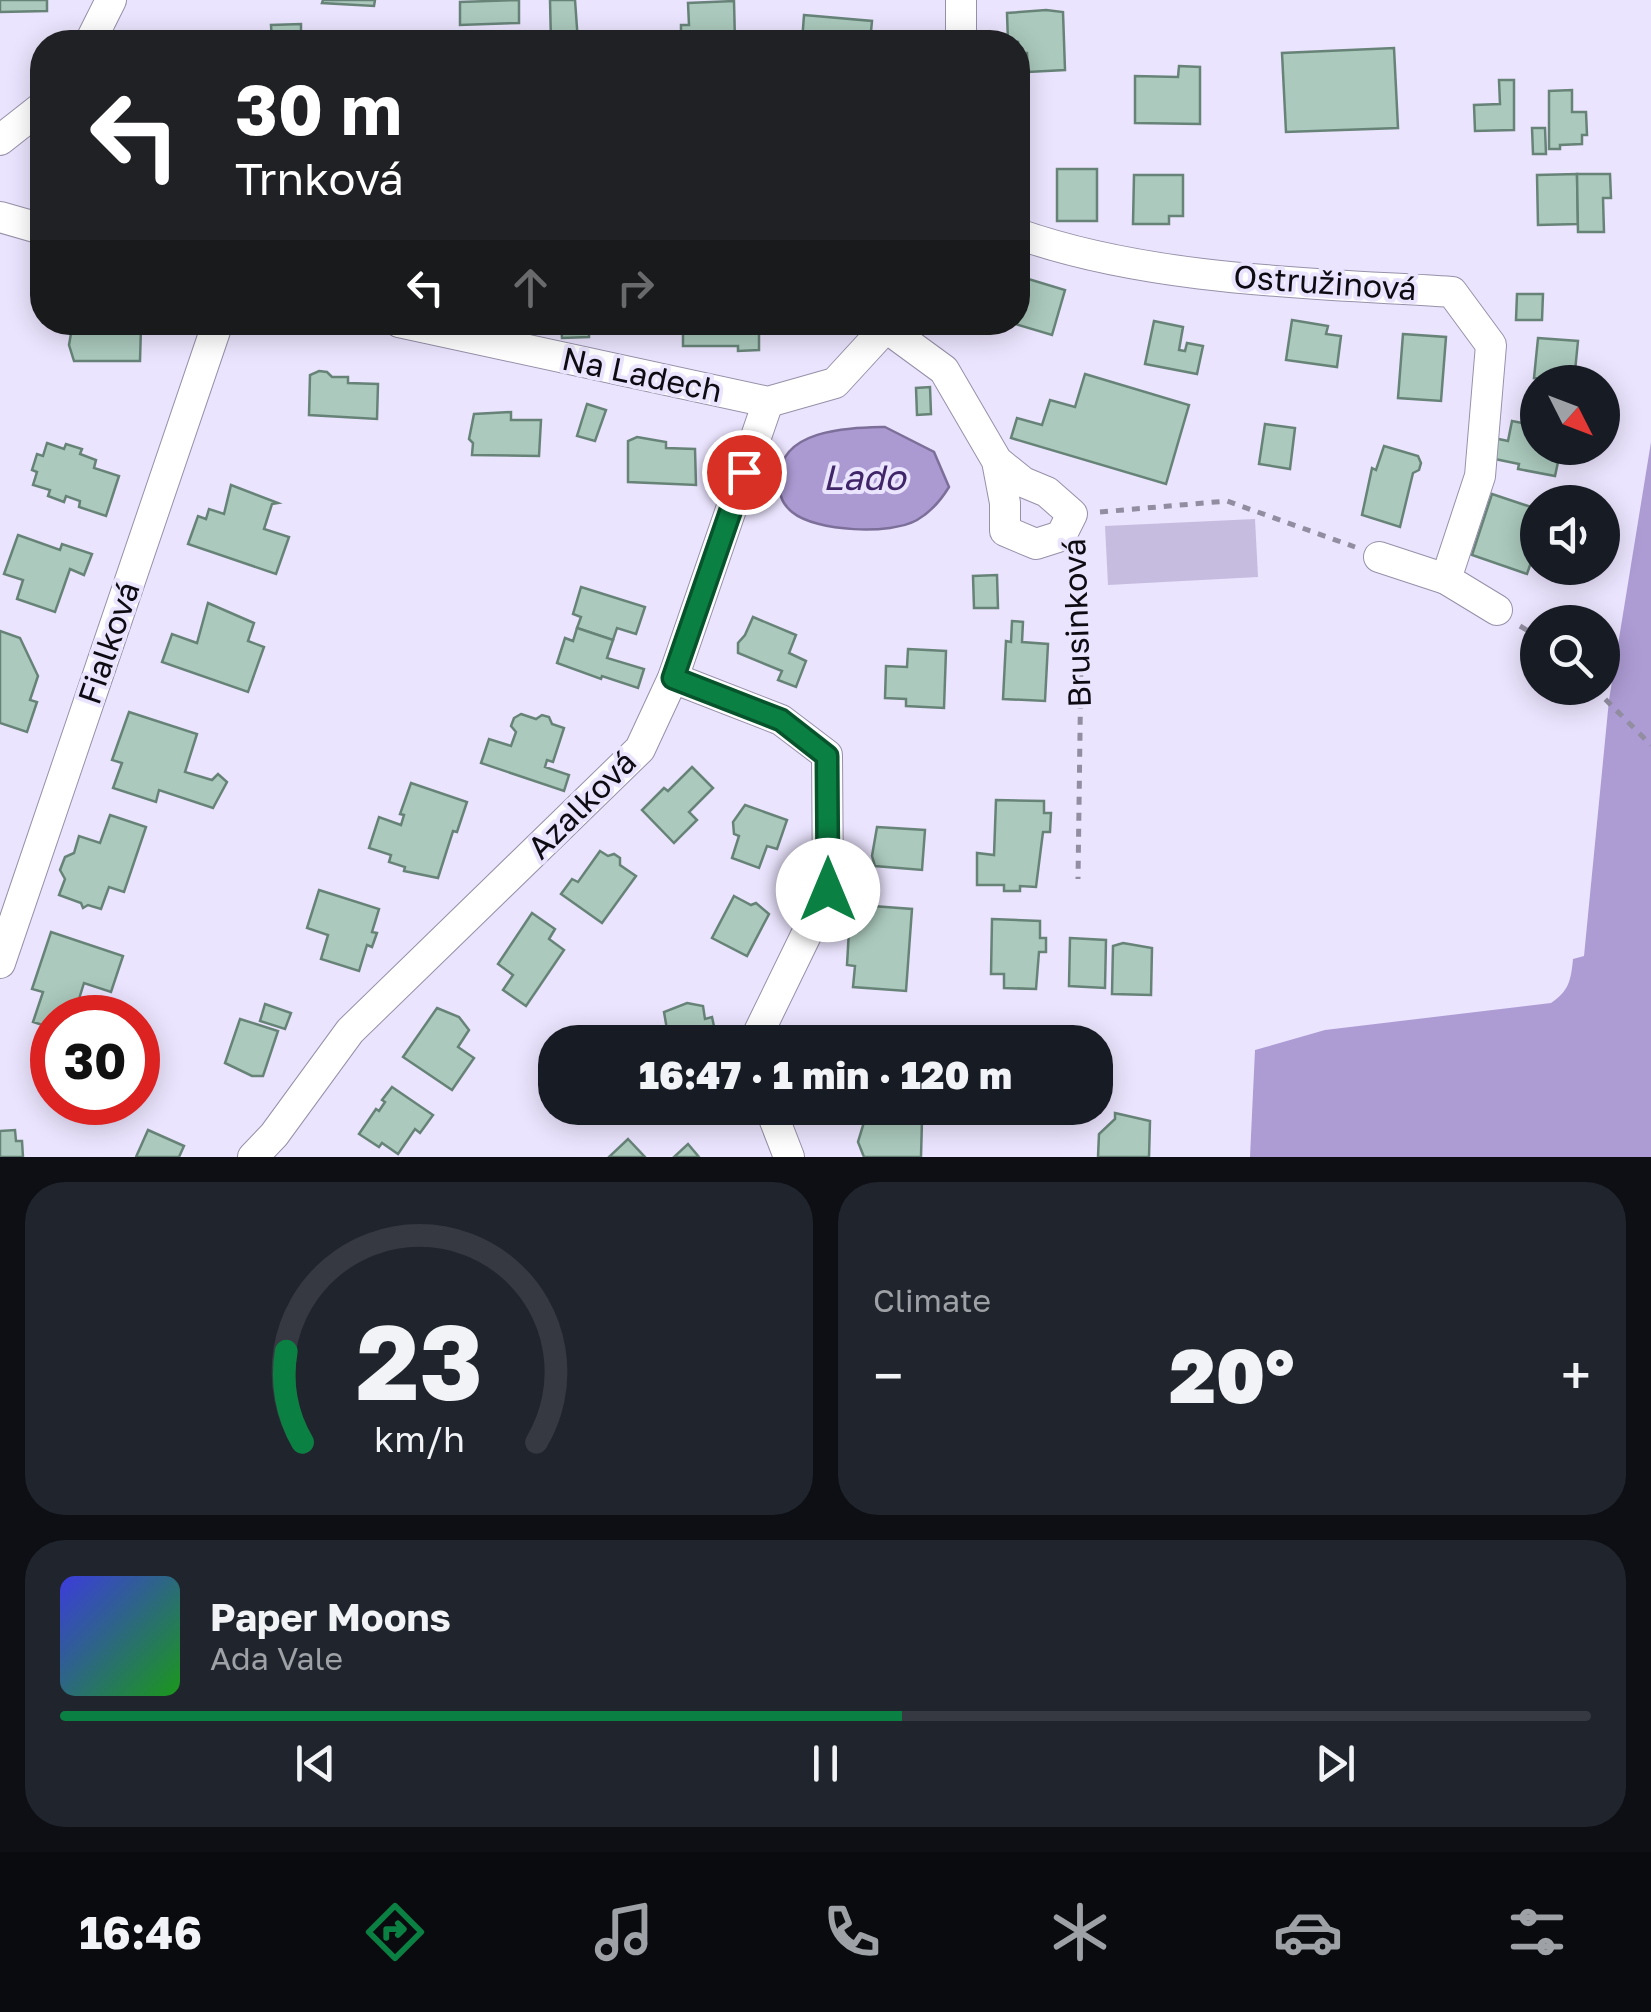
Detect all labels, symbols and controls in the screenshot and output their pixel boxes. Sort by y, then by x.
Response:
text: 30 m [235,66,402,150]
icon: left [70,70,200,200]
text: Trnková [235,151,404,205]
street label: Ostružinová [1232,257,1418,307]
icon: left [398,260,453,315]
icon: ahead [503,260,558,315]
icon: right [608,260,663,315]
street label: Na Ladech [559,339,726,409]
north arrow [1520,365,1620,465]
map controls [1520,365,1620,705]
pin [702,430,787,515]
icon: arrive [717,445,772,500]
water label: Lado [823,456,907,498]
button: sound [1520,485,1620,585]
street label: Brusinková [1054,538,1098,708]
street label: Fialková [69,576,147,709]
button: search [1520,605,1620,705]
street label: Azalková [519,742,643,866]
position arrow [776,838,880,942]
speed limit sign: 30 [30,995,160,1125]
text: 16:47 · 1 min · 120 m [639,1052,1012,1097]
text: Climate [873,1281,991,1319]
text: 23 [356,1298,482,1423]
text: 20° [1169,1329,1295,1420]
text: − [873,1342,903,1408]
text: + [1561,1342,1591,1408]
text: km/h [374,1417,464,1460]
text: Paper Moons [210,1594,451,1639]
text: Ada Vale [210,1639,343,1677]
icon: previous [288,1736,343,1791]
icon: pause [798,1736,853,1791]
icon: next [1308,1736,1363,1791]
icon: directions [360,1897,430,1967]
icon: music [589,1897,659,1967]
icon: phone [817,1897,887,1967]
icon: climate [1045,1897,1115,1967]
icon: car [1273,1897,1343,1967]
icon: filters [1502,1897,1572,1967]
text: 16:46 [79,1905,202,1959]

